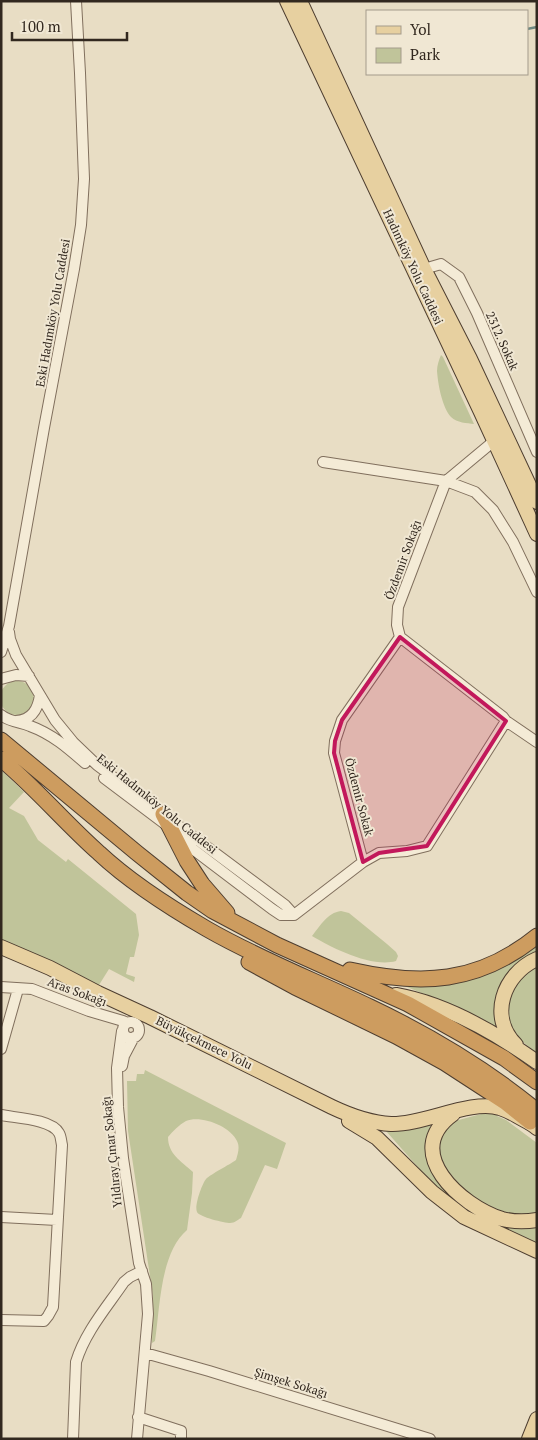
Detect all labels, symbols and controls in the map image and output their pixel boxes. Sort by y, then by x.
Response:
scale bar [12,10,128,42]
legend [366,10,528,75]
text: 100 m [20,16,61,36]
text: Yol [410,19,431,39]
text: Park [410,44,440,64]
street label: Hadımköy Yolu Caddesi [380,207,447,327]
street label: Eski Hadımköy Yolu Caddesi [32,237,73,388]
street label: 2312. Sokak [483,309,522,373]
street label: Özdemir Sokağı [381,517,424,602]
street label: Eski Hadımköy Yolu Caddesi [94,750,221,857]
street label: Özdemir Sokak [342,756,377,838]
street label: Aras Sokağı [45,974,109,1009]
street label: Büyükçekmece Yolu [154,1013,255,1072]
street label: Yıldıray Çınar Sokağı [98,1095,125,1209]
street label: Şimşek Sokağı [253,1364,330,1401]

